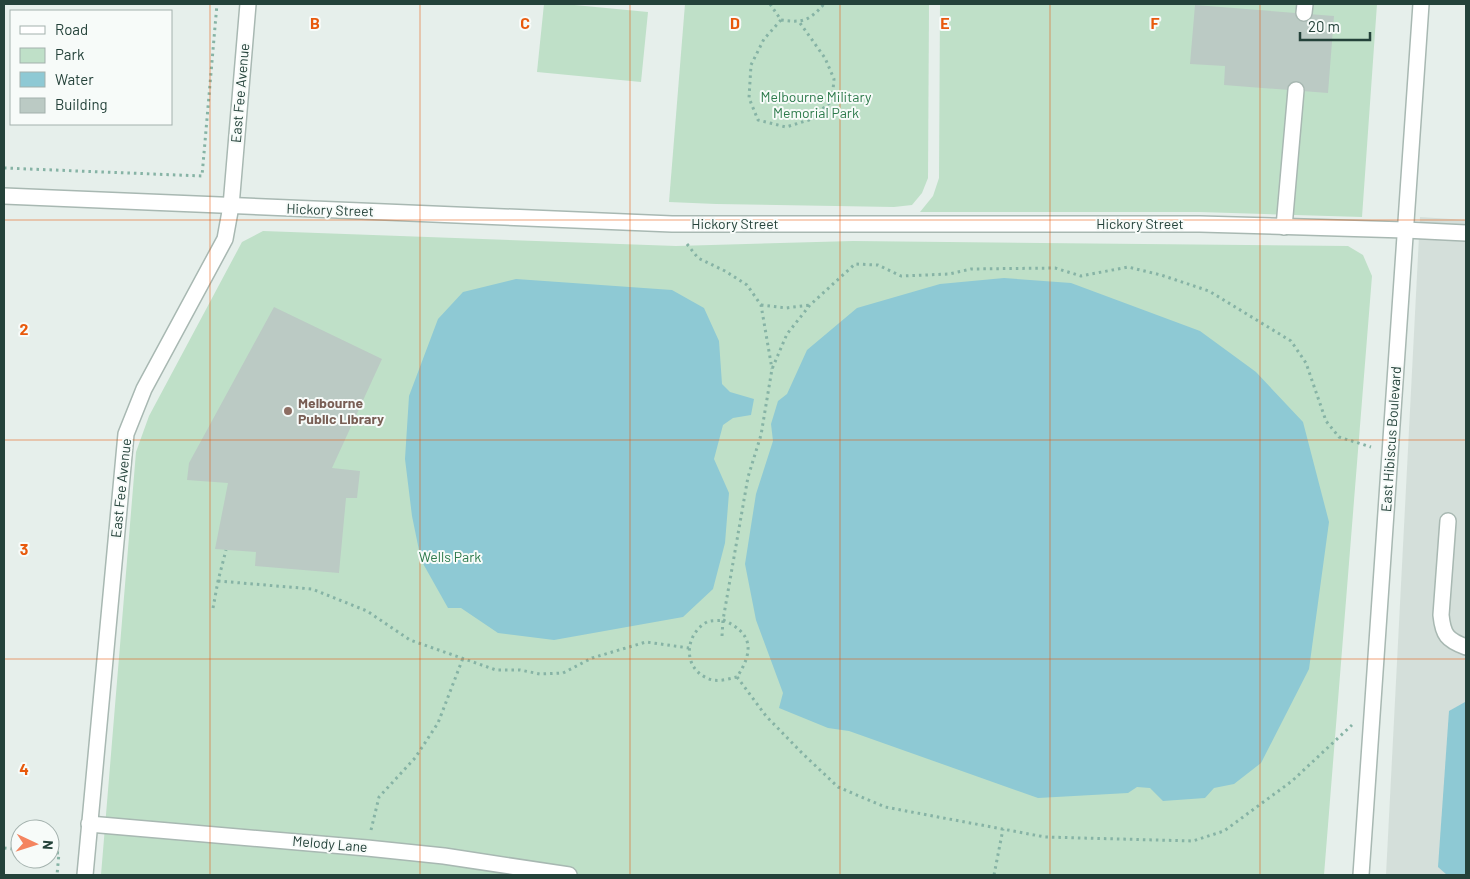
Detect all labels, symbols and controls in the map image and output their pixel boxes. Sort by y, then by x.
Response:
legend [10,10,172,125]
scale bar [1300,10,1370,42]
text: B [310,13,320,32]
text: C [520,13,530,32]
text: D [730,13,740,32]
text: E [940,13,950,32]
text: F [1151,13,1160,32]
text: 20 m [1308,17,1340,35]
text: Road [55,20,88,38]
street label: East Fee Avenue [227,42,252,143]
text: Park [55,45,85,63]
text: Water [55,70,94,88]
park label: Melbourne Military Memorial Park [761,88,872,121]
text: Building [55,95,108,113]
street label: Hickory Street [286,199,374,220]
street label: Hickory Street [691,215,779,232]
street label: Hickory Street [1096,215,1184,232]
text: 2 [20,319,29,338]
street label: East Hibiscus Boulevard [1377,366,1404,512]
place label: Melbourne Public Library [298,394,384,427]
marker: Melbourne Public Library [282,405,294,417]
street label: East Fee Avenue [107,437,134,538]
text: 3 [20,539,28,558]
park label: Wells Park [419,548,481,565]
text: 4 [19,759,29,778]
north arrow [10,819,60,869]
street label: Melody Lane [292,832,368,855]
text: N [40,840,57,850]

